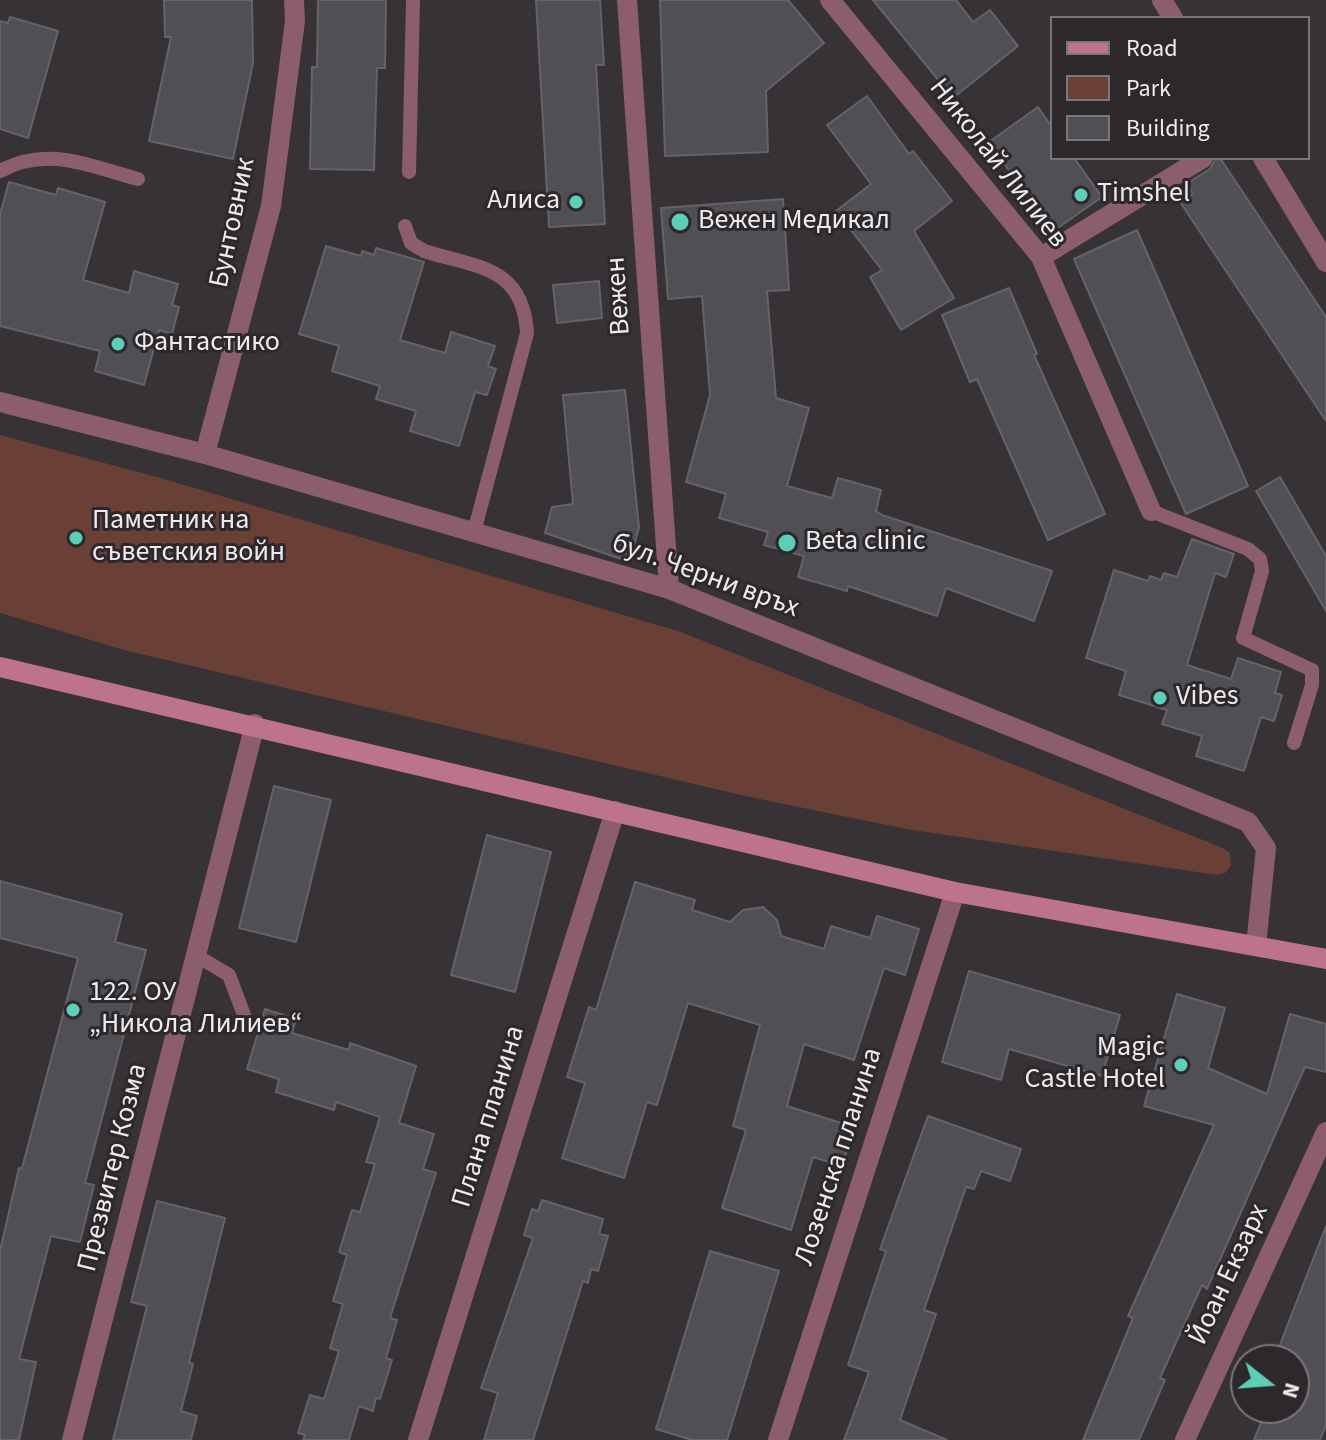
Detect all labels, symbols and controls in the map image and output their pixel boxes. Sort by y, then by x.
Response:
legend [1050,16,1310,160]
text: Road [1126,31,1178,66]
text: Park [1126,71,1171,106]
street label: Николай Лилиев [921,73,1073,255]
text: Building [1126,111,1210,146]
street label: Бунтовник [204,155,264,291]
place label: Timshel [1097,178,1190,212]
place label: Алиса [487,185,560,219]
marker: Timshel [1072,186,1090,204]
marker: Алиса [567,193,585,211]
place label: Вежен Медикал [698,205,890,239]
marker: Вежен Медикал [669,211,691,233]
street label: Вежен [600,256,640,336]
place label: Фантастико [134,327,280,361]
marker: Фантастико [109,335,127,353]
place label: Паметник на съветския войн [92,505,285,571]
place label: Beta clinic [805,526,925,560]
street label: бул. Черни връх [607,528,803,626]
marker: Паметник на съветския войн [67,529,85,547]
marker: Beta clinic [776,532,798,554]
place label: Vibes [1176,681,1238,715]
marker: Vibes [1151,689,1169,707]
place label: 122. ОУ „Никола Лилиев“ [89,977,302,1043]
marker: 122. ОУ „Никола Лилиев“ [64,1001,82,1019]
street label: Плана планина [446,1022,534,1212]
place label: Magic Castle Hotel [1025,1032,1165,1098]
street label: Лозенска планина [789,1044,891,1270]
marker: Magic Castle Hotel [1172,1056,1190,1074]
street label: Презвитер Козма [72,1061,156,1275]
street label: Йоан Екзарх [1183,1199,1277,1351]
north arrow [1230,1344,1310,1424]
text: N [1274,1379,1308,1402]

